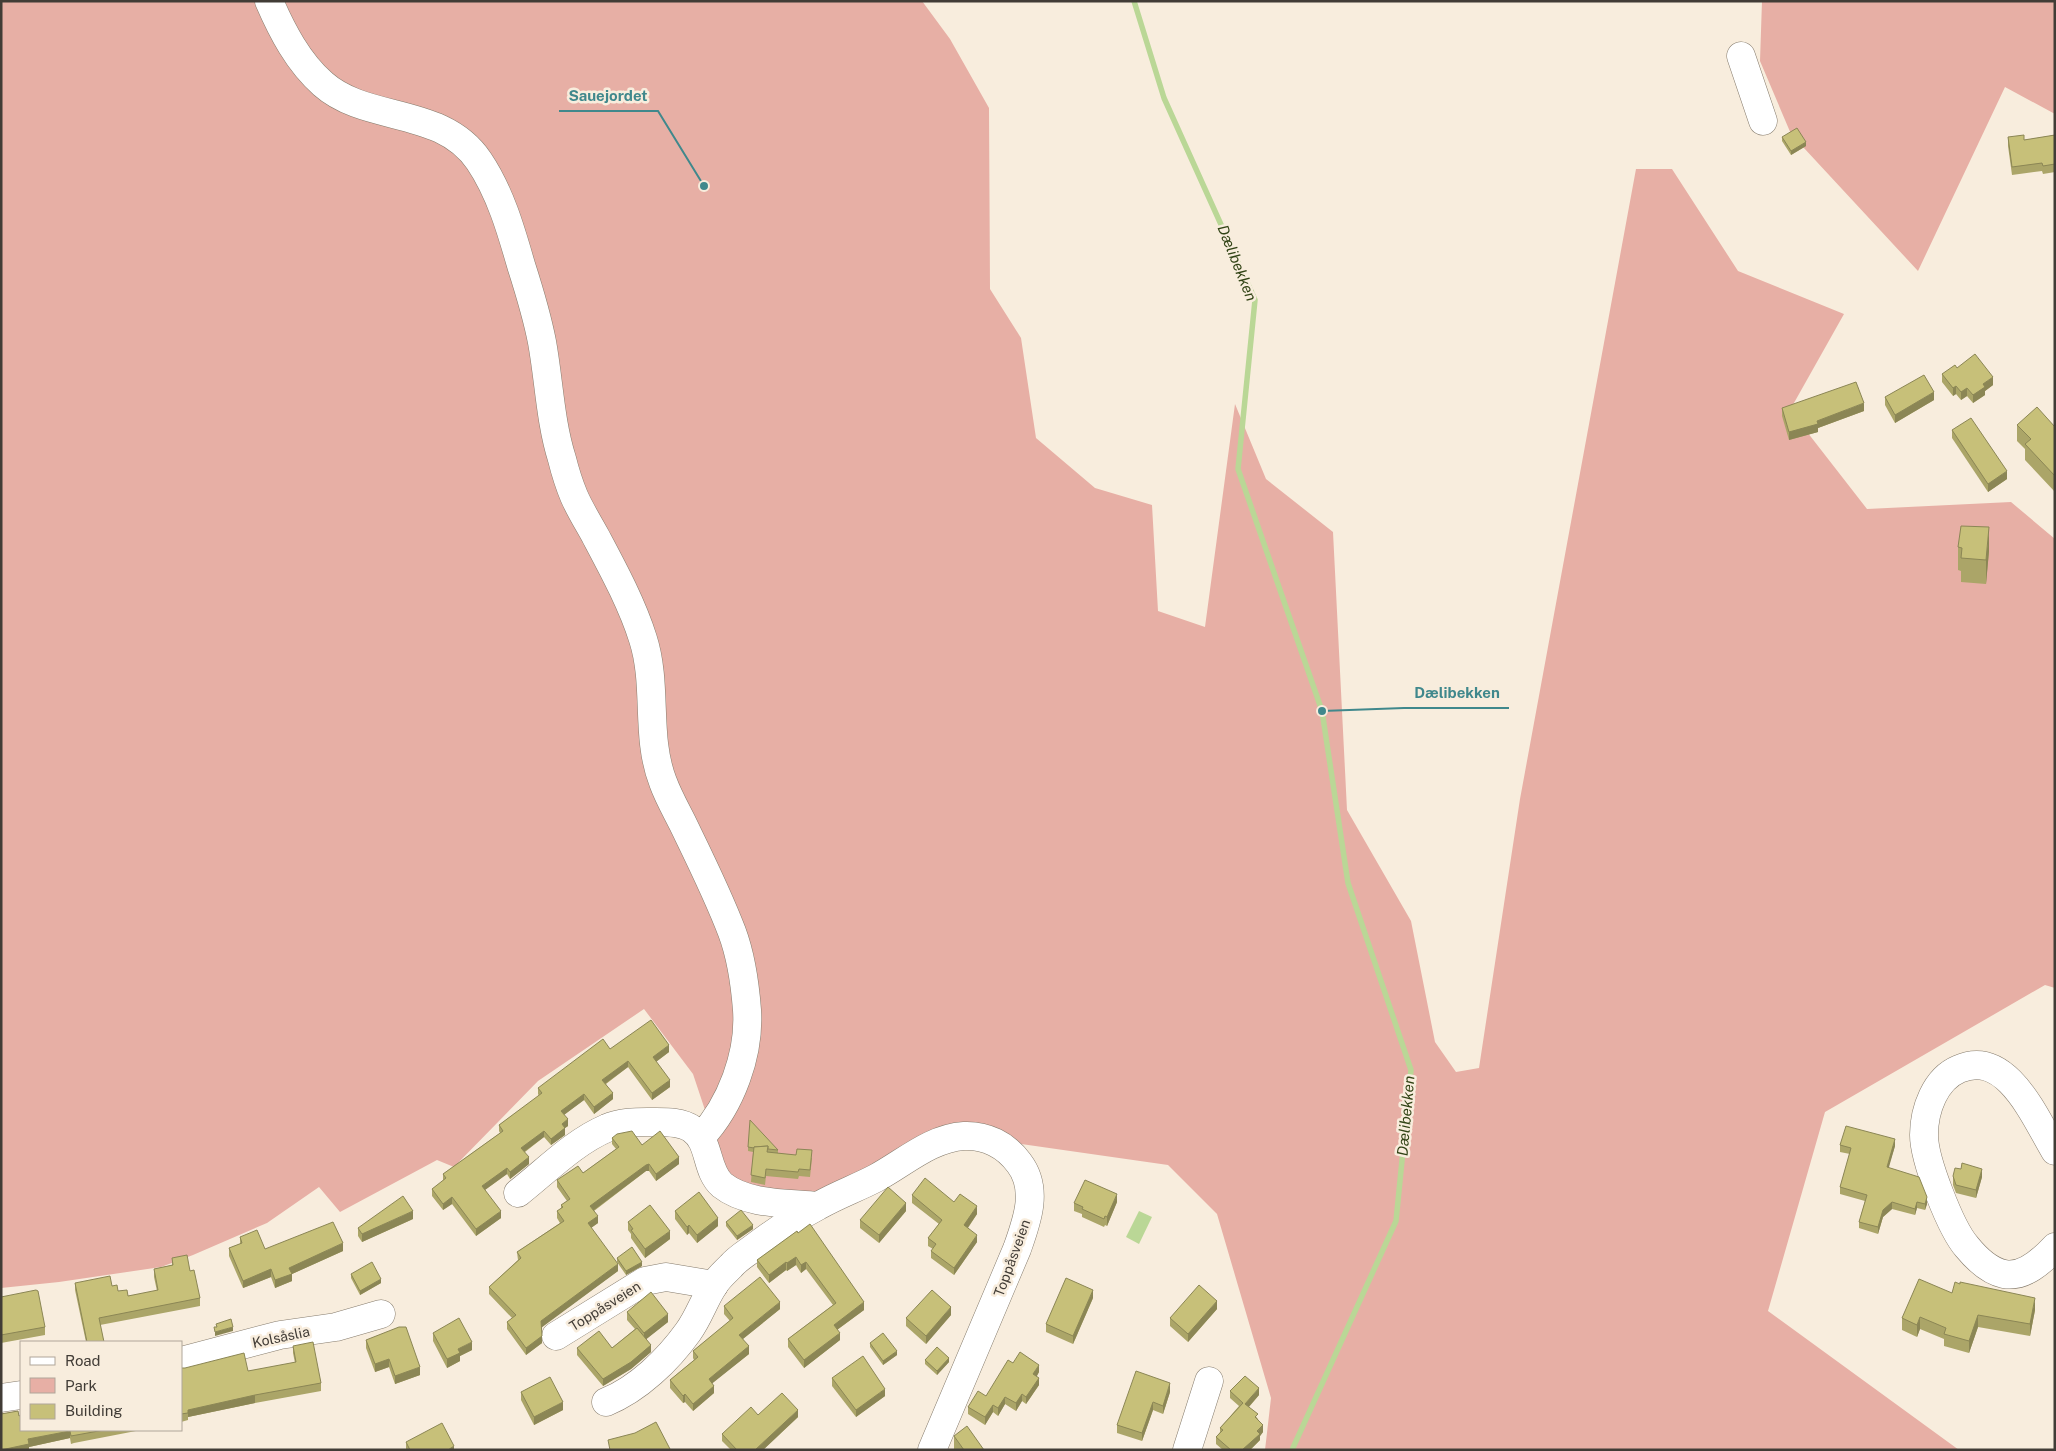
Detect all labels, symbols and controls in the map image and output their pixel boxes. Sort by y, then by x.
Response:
callout: Sauejordet [559,81,658,111]
text: Sauejordet [568,87,648,104]
water label: Dælibekken [1214,222,1260,303]
callout: Dælibekken [1404,678,1509,708]
text: Dælibekken [1414,684,1500,701]
water label: Dælibekken [1394,1075,1417,1157]
street label: Toppåsveien [991,1217,1033,1299]
street label: Toppåsveien [566,1278,644,1334]
street label: Kolsåslia [251,1323,311,1351]
legend [20,1341,182,1431]
text: Road [65,1352,101,1369]
text: Park [65,1377,97,1394]
text: Building [65,1402,123,1419]

